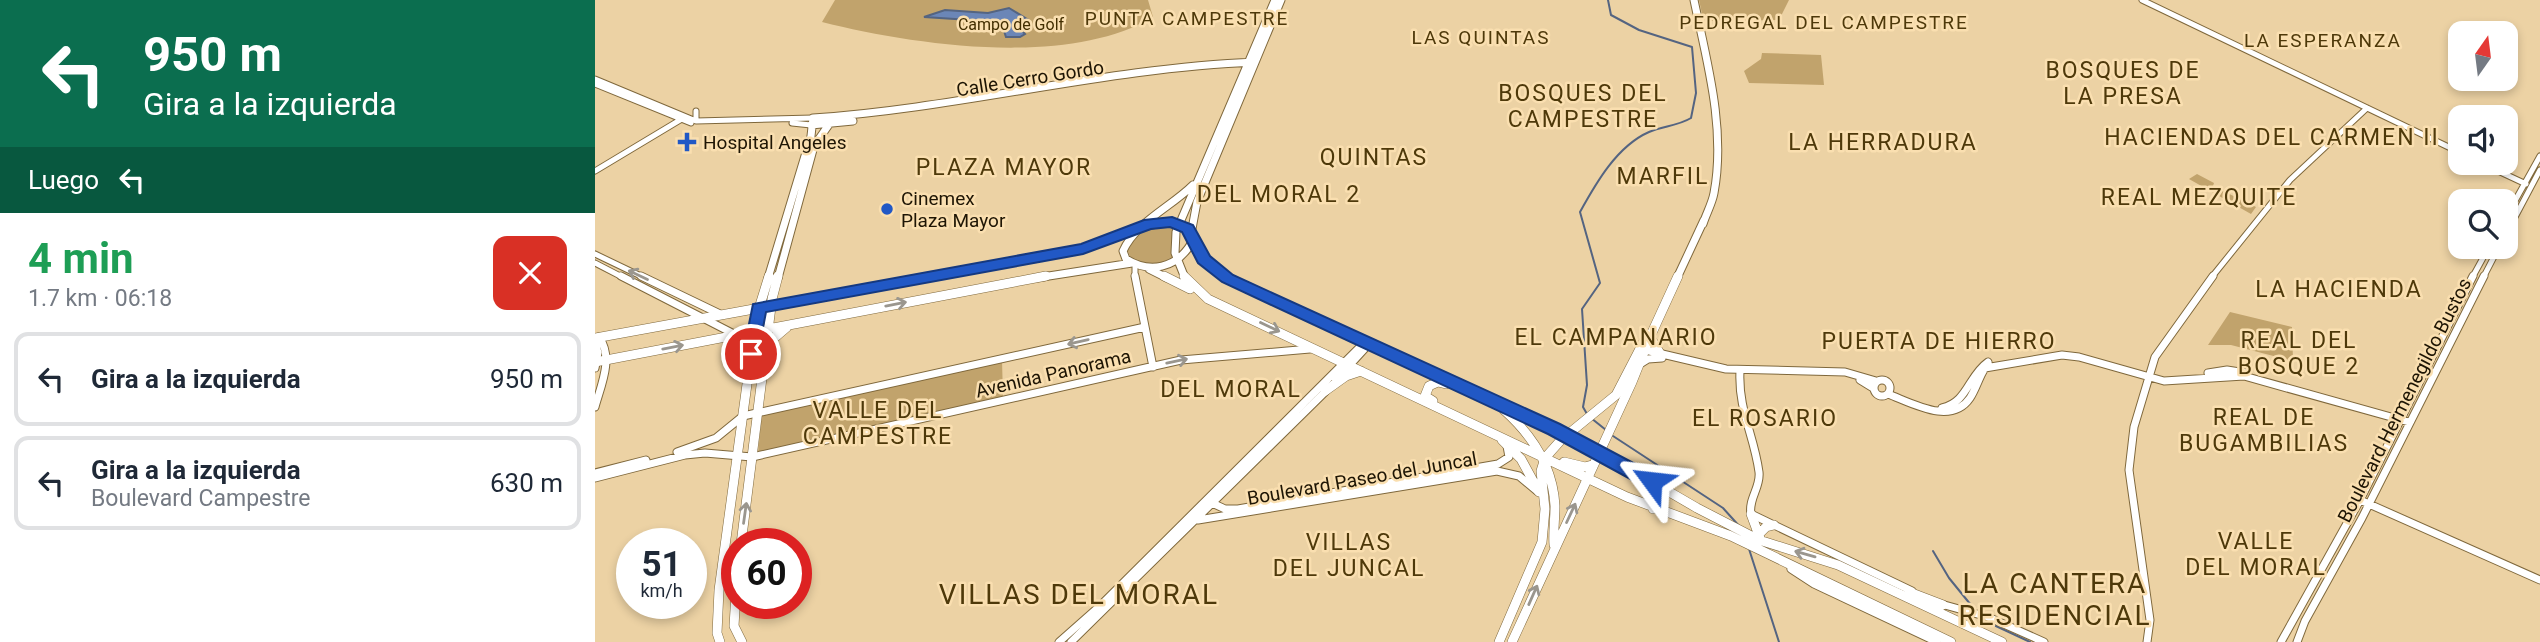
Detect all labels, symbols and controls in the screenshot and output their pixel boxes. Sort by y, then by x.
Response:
district label: PUNTA CAMPESTRE [1085,7,1289,30]
district label: PEDREGAL DEL CAMPESTRE [1679,11,1969,34]
park label: Campo de Golf [958,15,1065,34]
north arrow [2448,21,2518,91]
map controls [2448,21,2518,259]
text: 950 m [143,26,282,83]
district label: LAS QUINTAS [1412,26,1550,49]
icon: left [28,28,119,119]
district label: LA ESPERANZA [2244,29,2402,52]
street label: Calle Cerro Gordo [955,55,1105,102]
district label: BOSQUES DE LA PRESA [2045,57,2201,110]
district label: BOSQUES DEL CAMPESTRE [1498,80,1668,133]
text: Gira a la izquierda [143,85,397,123]
button: sound [2448,105,2518,175]
district label: HACIENDAS DEL CARMEN II [2104,124,2440,151]
district label: LA HERRADURA [1788,129,1978,156]
place label: Hospital Angeles [703,131,847,154]
marker: Hospital Angeles [677,132,697,152]
district label: QUINTAS [1320,144,1428,171]
district label: PLAZA MAYOR [916,154,1092,181]
icon: left [113,161,151,199]
district label: MARFIL [1617,163,1709,190]
text: Luego [28,165,99,195]
district label: DEL MORAL 2 [1197,181,1361,208]
district label: REAL MEZQUITE [2101,184,2297,211]
place label: Cinemex Plaza Mayor [901,187,1006,232]
button: search [2448,189,2518,259]
marker: Cinemex Plaza Mayor [879,201,895,217]
text: 4 min [28,234,134,283]
button: close [493,236,567,310]
one-way arrow [628,268,649,281]
street label: Boulevard Hermenegildo Bustos [2333,274,2476,526]
district label: LA HACIENDA [2255,276,2423,303]
text: 1.7 km · 06:18 [28,285,172,312]
one-way arrow [884,297,907,311]
one-way arrow [1259,321,1280,334]
pin [721,324,781,384]
district label: EL CAMPANARIO [1514,324,1718,351]
district label: REAL DEL BOSQUE 2 [2238,327,2360,380]
district label: PUERTA DE HIERRO [1821,328,2057,355]
icon: arrive [732,335,770,373]
one-way arrow [1067,335,1090,349]
one-way arrow [661,340,684,353]
street label: Avenida Panorama [973,344,1133,403]
one-way arrow [1165,354,1188,368]
icon: left [32,360,70,398]
text: Gira a la izquierda [91,364,301,394]
text: 950 m [490,364,563,394]
district label: DEL MORAL [1160,376,1302,403]
district label: VALLE DEL CAMPESTRE [803,397,953,450]
district label: REAL DE BUGAMBILIAS [2179,404,2349,457]
district label: EL ROSARIO [1692,405,1838,432]
position arrow [1615,444,1689,518]
street label: Boulevard Paseo del Juncal [1245,447,1479,510]
text: Gira a la izquierda [91,455,301,485]
icon: left [32,464,70,502]
text: 630 m [490,468,563,498]
text: Boulevard Campestre [91,485,310,512]
one-way arrow [739,502,752,524]
one-way arrow [1565,502,1578,523]
speed limit sign: 60 [721,528,812,619]
district label: VALLE DEL MORAL [2185,528,2327,581]
district label: VILLAS DEL JUNCAL [1273,529,1425,582]
text: 51 [641,544,682,585]
one-way arrow [1795,547,1817,560]
district label: LA CANTERA RESIDENCIAL [1958,567,2152,632]
district label: VILLAS DEL MORAL [939,578,1219,611]
text: km/h [640,580,683,601]
one-way arrow [1527,585,1540,606]

